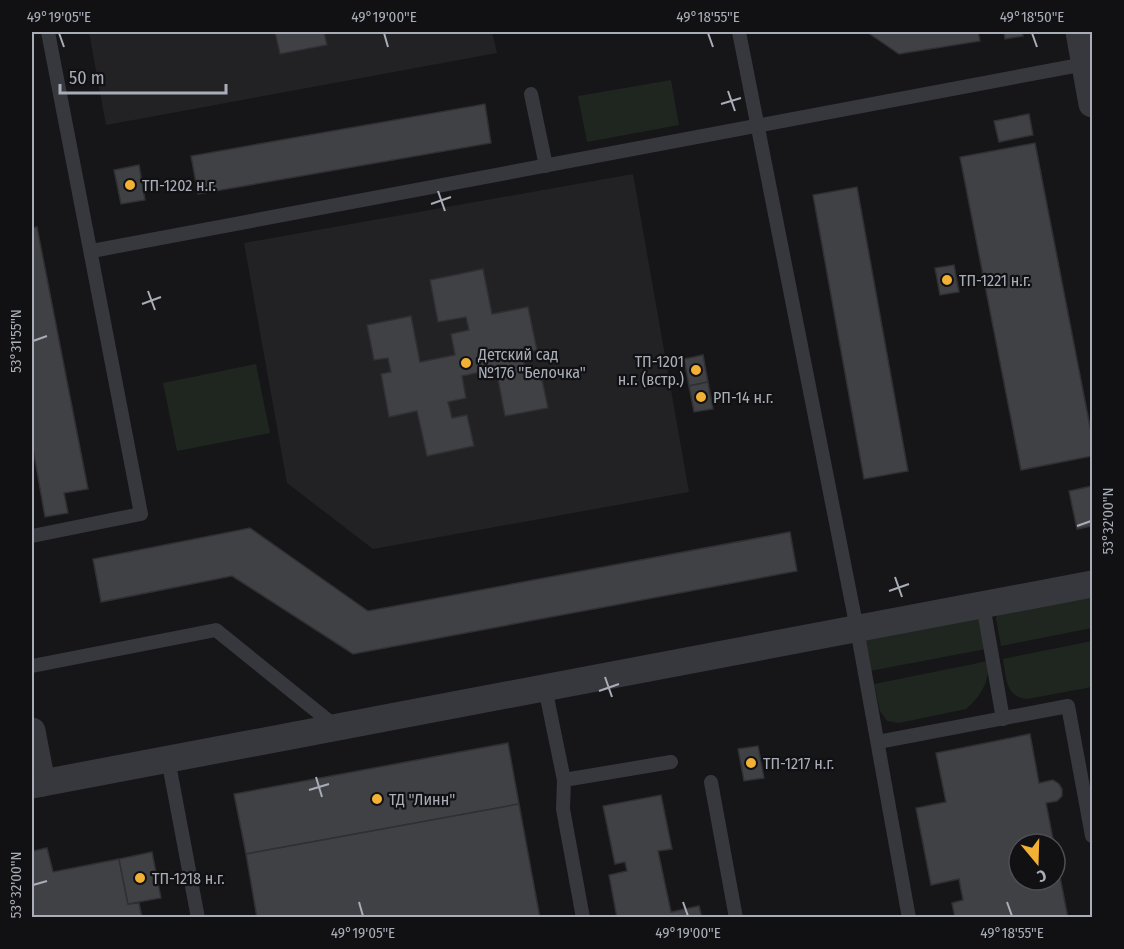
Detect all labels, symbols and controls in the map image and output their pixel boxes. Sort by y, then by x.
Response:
text: 49°19'05"E [27,8,91,26]
text: 49°19'00"E [351,8,417,26]
text: 49°18'55"E [676,8,740,26]
text: 49°18'50"E [1000,8,1064,26]
scale bar [60,57,226,95]
text: 50 m [69,67,105,89]
place label: ТП-1202 н.г. [142,176,216,195]
marker: ТП-1202 н.г. [123,178,137,192]
place label: ТП-1221 н.г. [959,271,1031,290]
marker: ТП-1221 н.г. [940,273,954,287]
text: 53°31'55"N [7,309,25,373]
place label: Детский сад №176 "Белочка" [477,345,586,382]
place label: ТП-1201 н.г. (встр.) [618,352,684,389]
marker: Детский сад №176 "Белочка" [459,356,473,370]
marker: ТП-1201 н.г. (встр.) [689,363,703,377]
place label: РП-14 н.г. [713,388,773,407]
marker: РП-14 н.г. [694,390,708,404]
text: 53°32'00"N [1099,488,1117,554]
place label: ТП-1217 н.г. [763,754,834,773]
marker: ТП-1217 н.г. [744,756,758,770]
place label: ТД "Линн" [389,790,455,809]
marker: ТД "Линн" [370,792,384,806]
north arrow [1007,832,1067,892]
text: 53°32'00"N [7,852,25,918]
text: С [1034,865,1049,886]
place label: ТП-1218 н.г. [152,869,225,888]
marker: ТП-1218 н.г. [133,871,147,885]
text: 49°19'05"E [331,924,395,942]
text: 49°19'00"E [655,924,721,942]
text: 49°18'55"E [980,924,1044,942]

